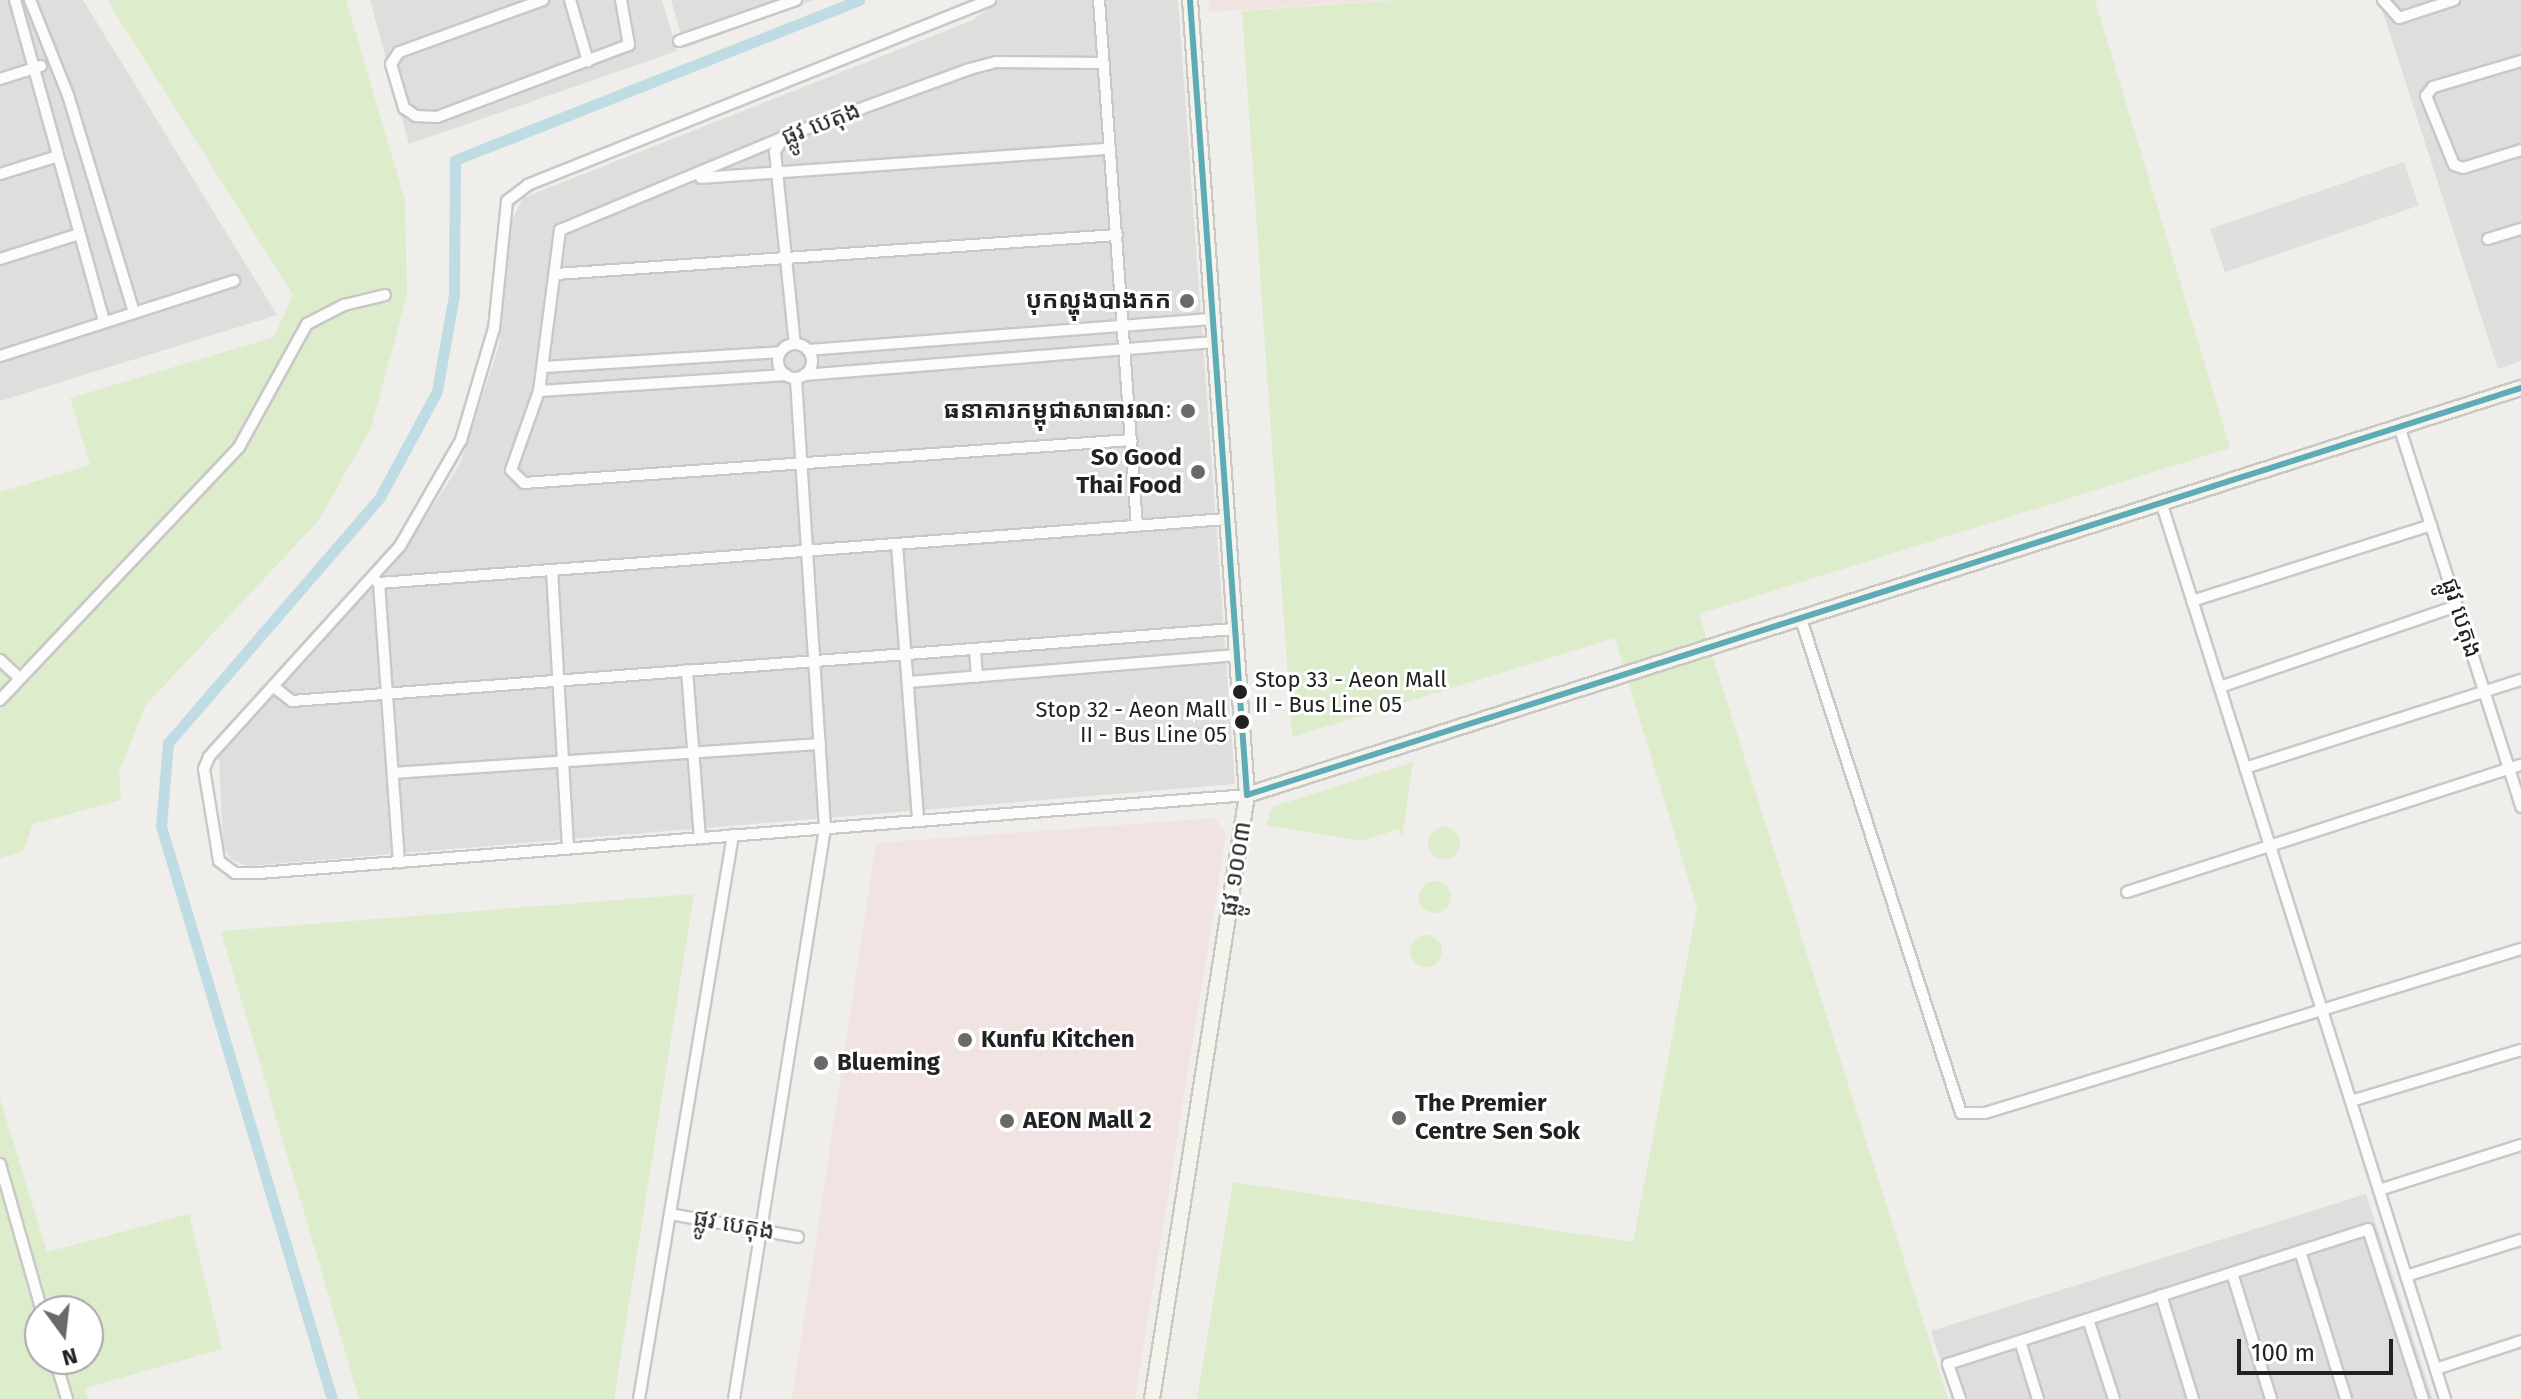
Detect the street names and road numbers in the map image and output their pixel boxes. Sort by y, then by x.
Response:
street label: ផ្លូវ បេតុង [778,96,864,152]
street label: ផ្លូវ បេតុង [2435,575,2487,661]
street label: ផ្លូវ ១០០៣ [1214,819,1258,919]
street label: ផ្លូវ បេតុង [691,1204,777,1246]

